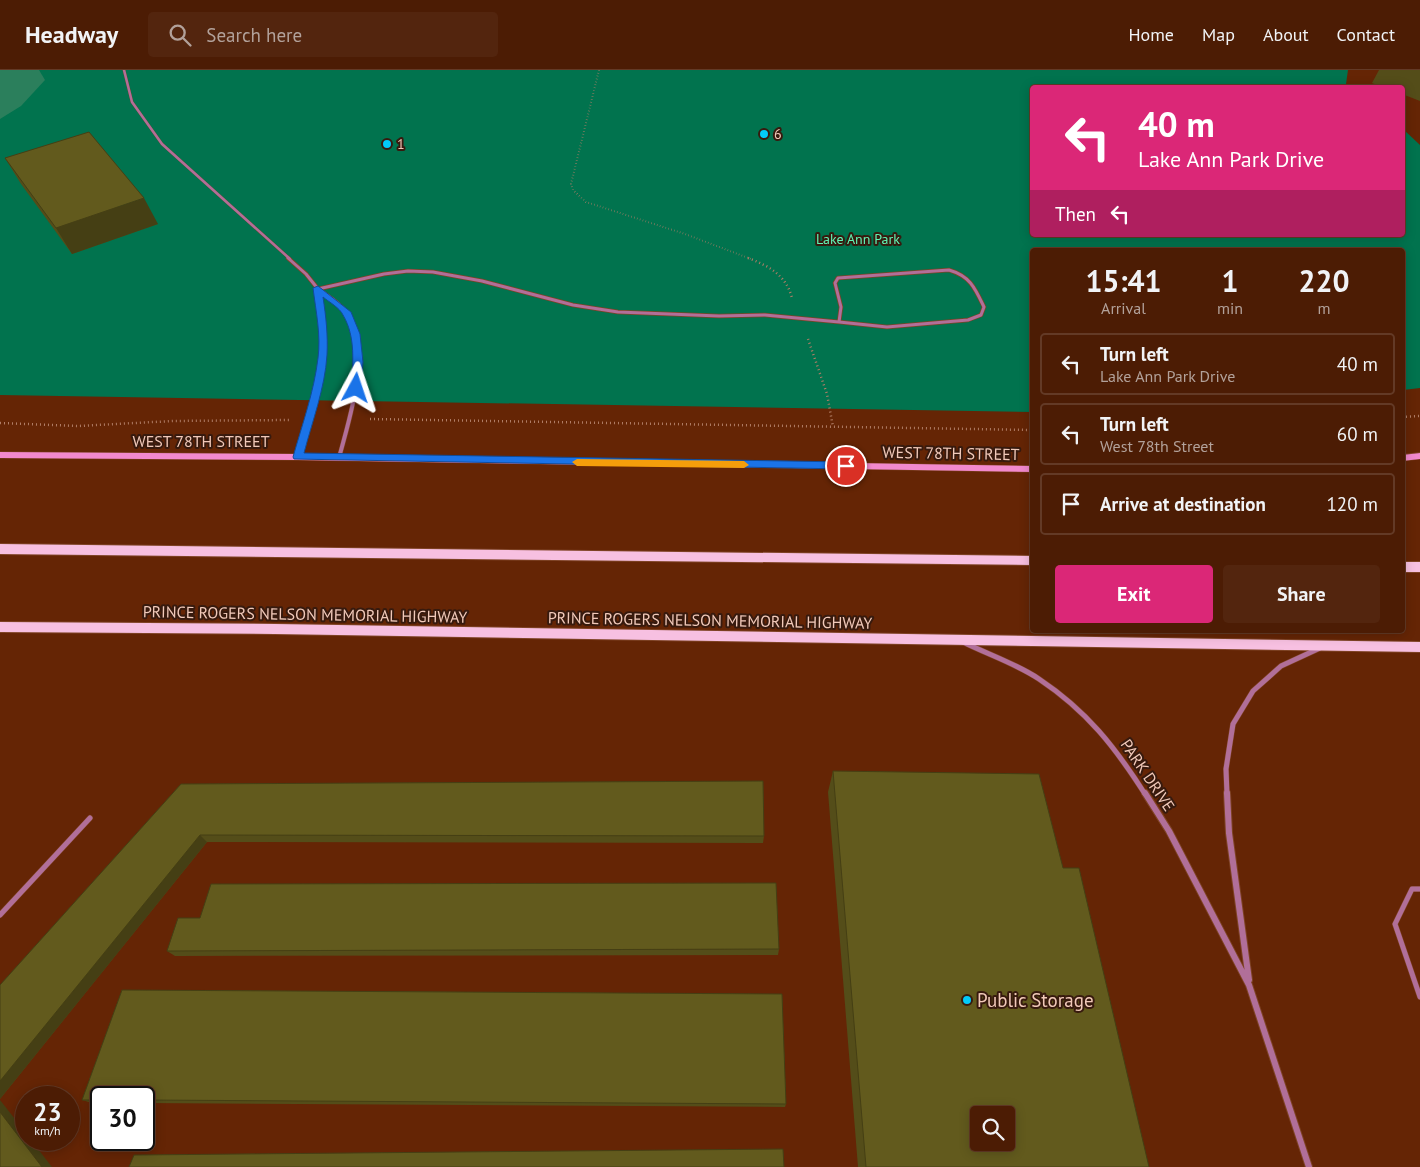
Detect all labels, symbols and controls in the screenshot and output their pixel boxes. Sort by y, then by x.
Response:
search box [148,12,498,57]
text: Headway [25,19,118,50]
icon: search [166,21,194,49]
text: Search here [206,23,302,47]
text: Home [1128,23,1174,46]
text: Map [1202,23,1235,46]
text: About [1263,23,1309,46]
text: Contact [1337,23,1395,46]
text: 40 m [1138,101,1215,147]
icon: left [1055,105,1120,170]
place label: 6 [774,125,782,143]
marker: 6 [758,128,770,140]
place label: 1 [397,135,405,153]
marker: 1 [381,138,393,150]
text: Lake Ann Park Drive [1138,145,1324,173]
icon: left [1106,200,1134,228]
text: Then [1055,202,1096,226]
park label: Lake Ann Park [816,230,900,248]
text: 15:41 [1085,261,1162,300]
text: 1 [1222,261,1239,300]
text: 220 [1298,261,1350,300]
text: Arrival [1101,298,1146,318]
text: min [1217,298,1243,318]
text: m [1318,298,1331,318]
text: Turn left [1100,342,1169,366]
icon: left [1057,350,1085,378]
text: 40 m [1337,352,1378,376]
position arrow [329,361,381,413]
text: Lake Ann Park Drive [1100,366,1235,386]
text: Turn left [1100,412,1169,436]
icon: left [1057,420,1085,448]
text: 60 m [1337,422,1378,446]
street label: WEST 78TH STREET [132,431,270,451]
text: West 78th Street [1100,436,1214,456]
street label: WEST 78TH STREET [882,442,1020,464]
pin [825,445,867,487]
icon: arrive [832,452,860,480]
icon: arrive [1057,490,1085,518]
text: Arrive at destination [1100,492,1266,516]
text: 120 m [1326,492,1378,516]
button: Exit [1055,565,1213,623]
button: Share [1223,565,1380,623]
street label: PRINCE ROGERS NELSON MEMORIAL HIGHWAY [143,601,468,627]
street label: PRINCE ROGERS NELSON MEMORIAL HIGHWAY [548,607,873,633]
street label: PARK DRIVE [1117,735,1179,815]
place label: Public Storage [977,988,1094,1012]
marker: Public Storage [961,994,973,1006]
speed limit sign: 30 [90,1086,155,1151]
text: 23 [33,1096,62,1128]
map controls [970,1106,1015,1151]
button: search [970,1106,1015,1151]
text: km/h [34,1123,61,1138]

